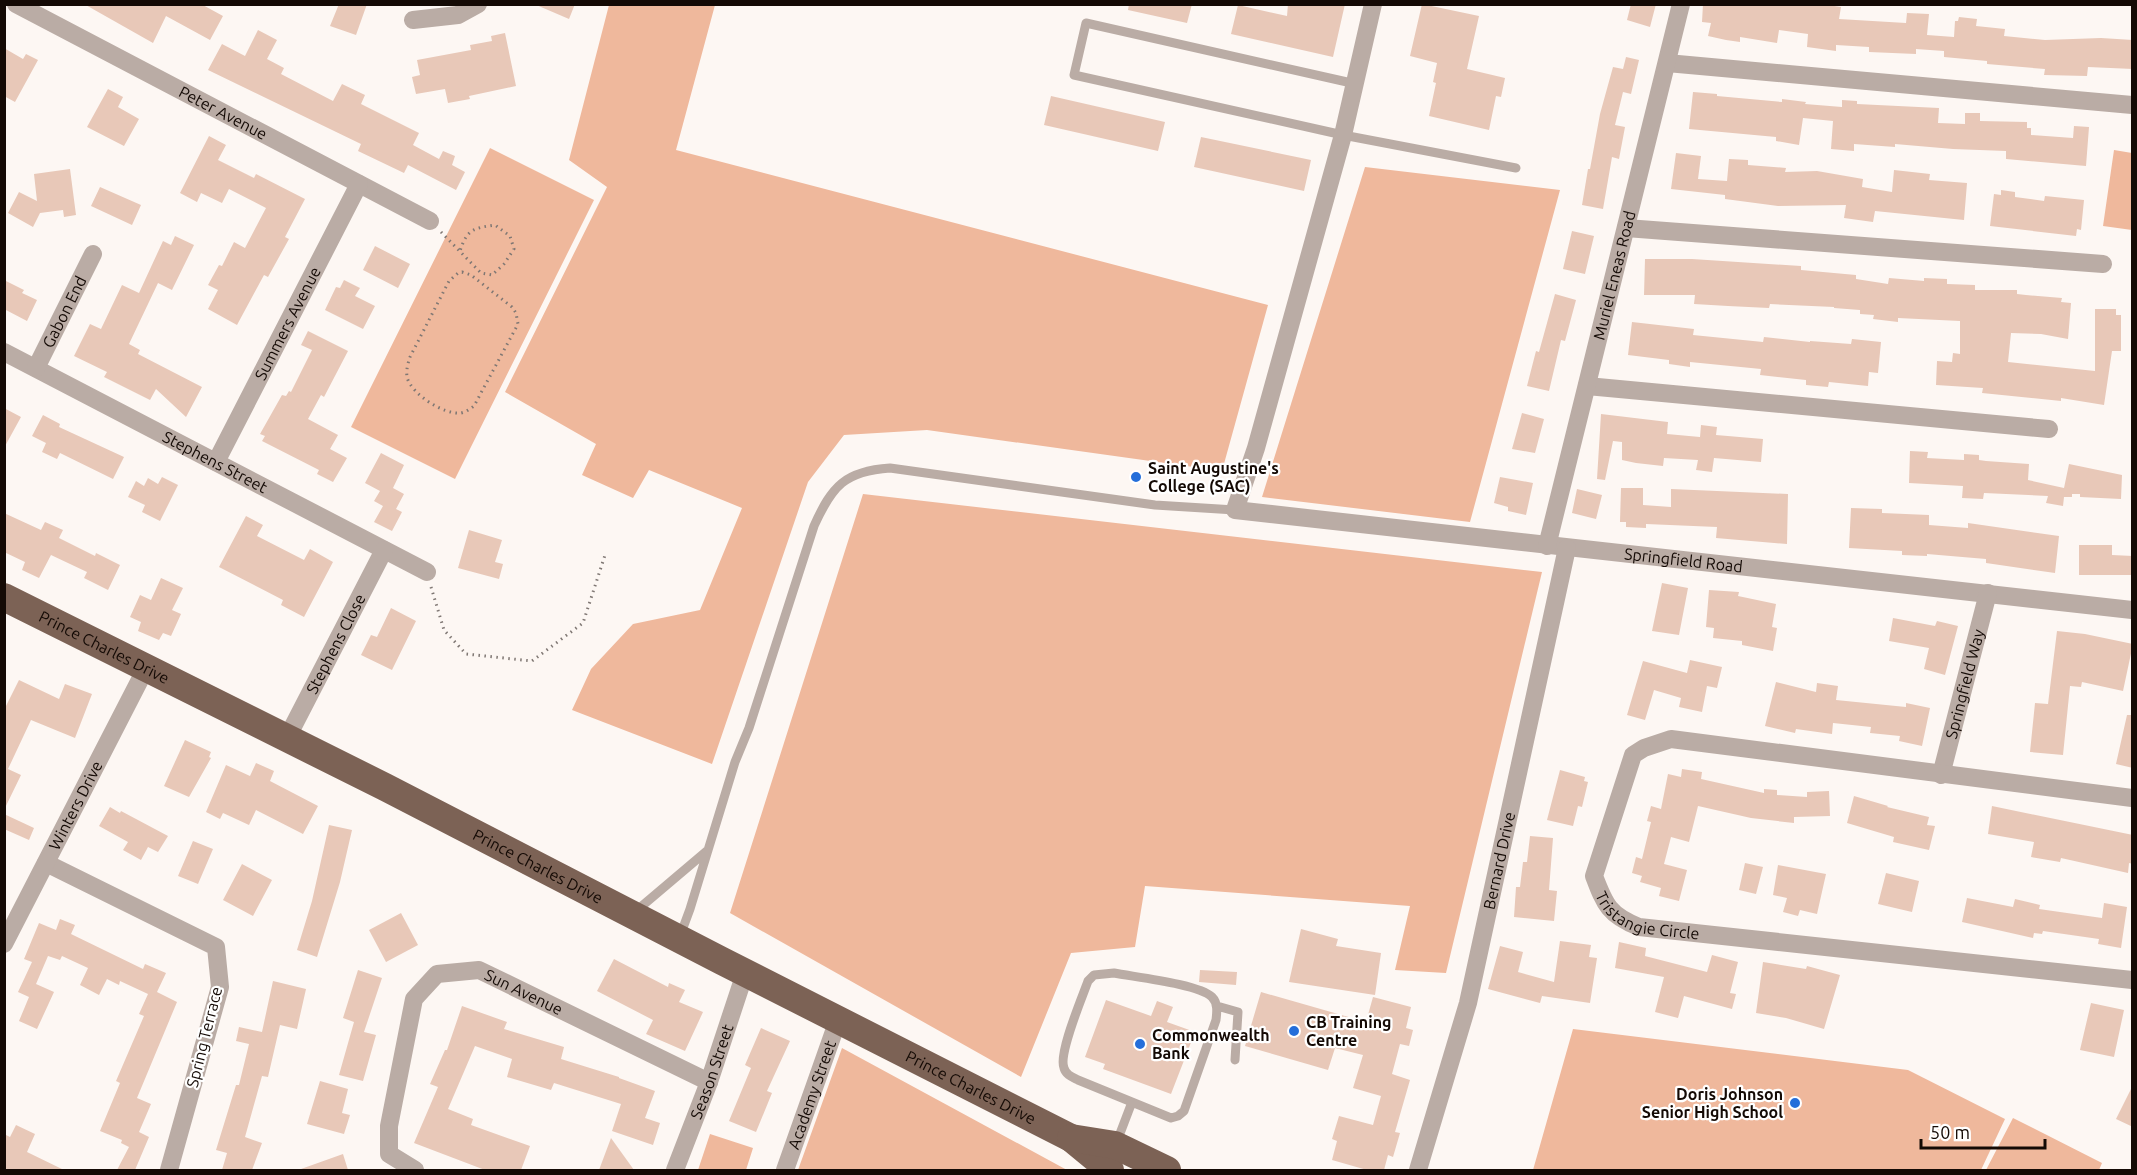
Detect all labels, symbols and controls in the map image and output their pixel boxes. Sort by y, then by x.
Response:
street label: Peter Avenue [176,82,270,143]
street label: Muriel Eneas Road [1589,209,1639,342]
street label: Summers Avenue [251,264,324,383]
street label: Gabon End [39,273,90,351]
street label: Stephens Street [160,427,271,497]
place label: Saint Augustine's College (SAC) [1148,459,1279,496]
marker: Saint Augustine's College (SAC) [1129,470,1143,484]
street label: Springfield Road [1623,544,1744,576]
street label: Stephens Close [302,591,369,697]
street label: Prince Charles Drive [36,607,172,687]
street label: Springfield Way [1942,627,1987,741]
street label: Winters Drive [45,758,106,853]
street label: Bernard Drive [1480,810,1518,911]
street label: Prince Charles Drive [470,825,606,907]
street label: Tristangie Circle [1592,888,1700,942]
street label: Sun Avenue [482,965,566,1018]
street label: Spring Terrace [183,985,225,1089]
place label: CB Training Centre [1306,1013,1391,1049]
street label: Season Street [687,1021,737,1122]
marker: CB Training Centre [1287,1024,1301,1038]
place label: Commonwealth Bank [1152,1026,1270,1062]
street label: Academy Street [784,1037,839,1151]
marker: Commonwealth Bank [1133,1037,1147,1051]
street label: Prince Charles Drive [903,1047,1039,1128]
place label: Doris Johnson Senior High School [1642,1085,1783,1121]
marker: Doris Johnson Senior High School [1788,1096,1802,1110]
scale bar [1921,1112,2046,1150]
text: 50 m [1930,1122,1970,1142]

